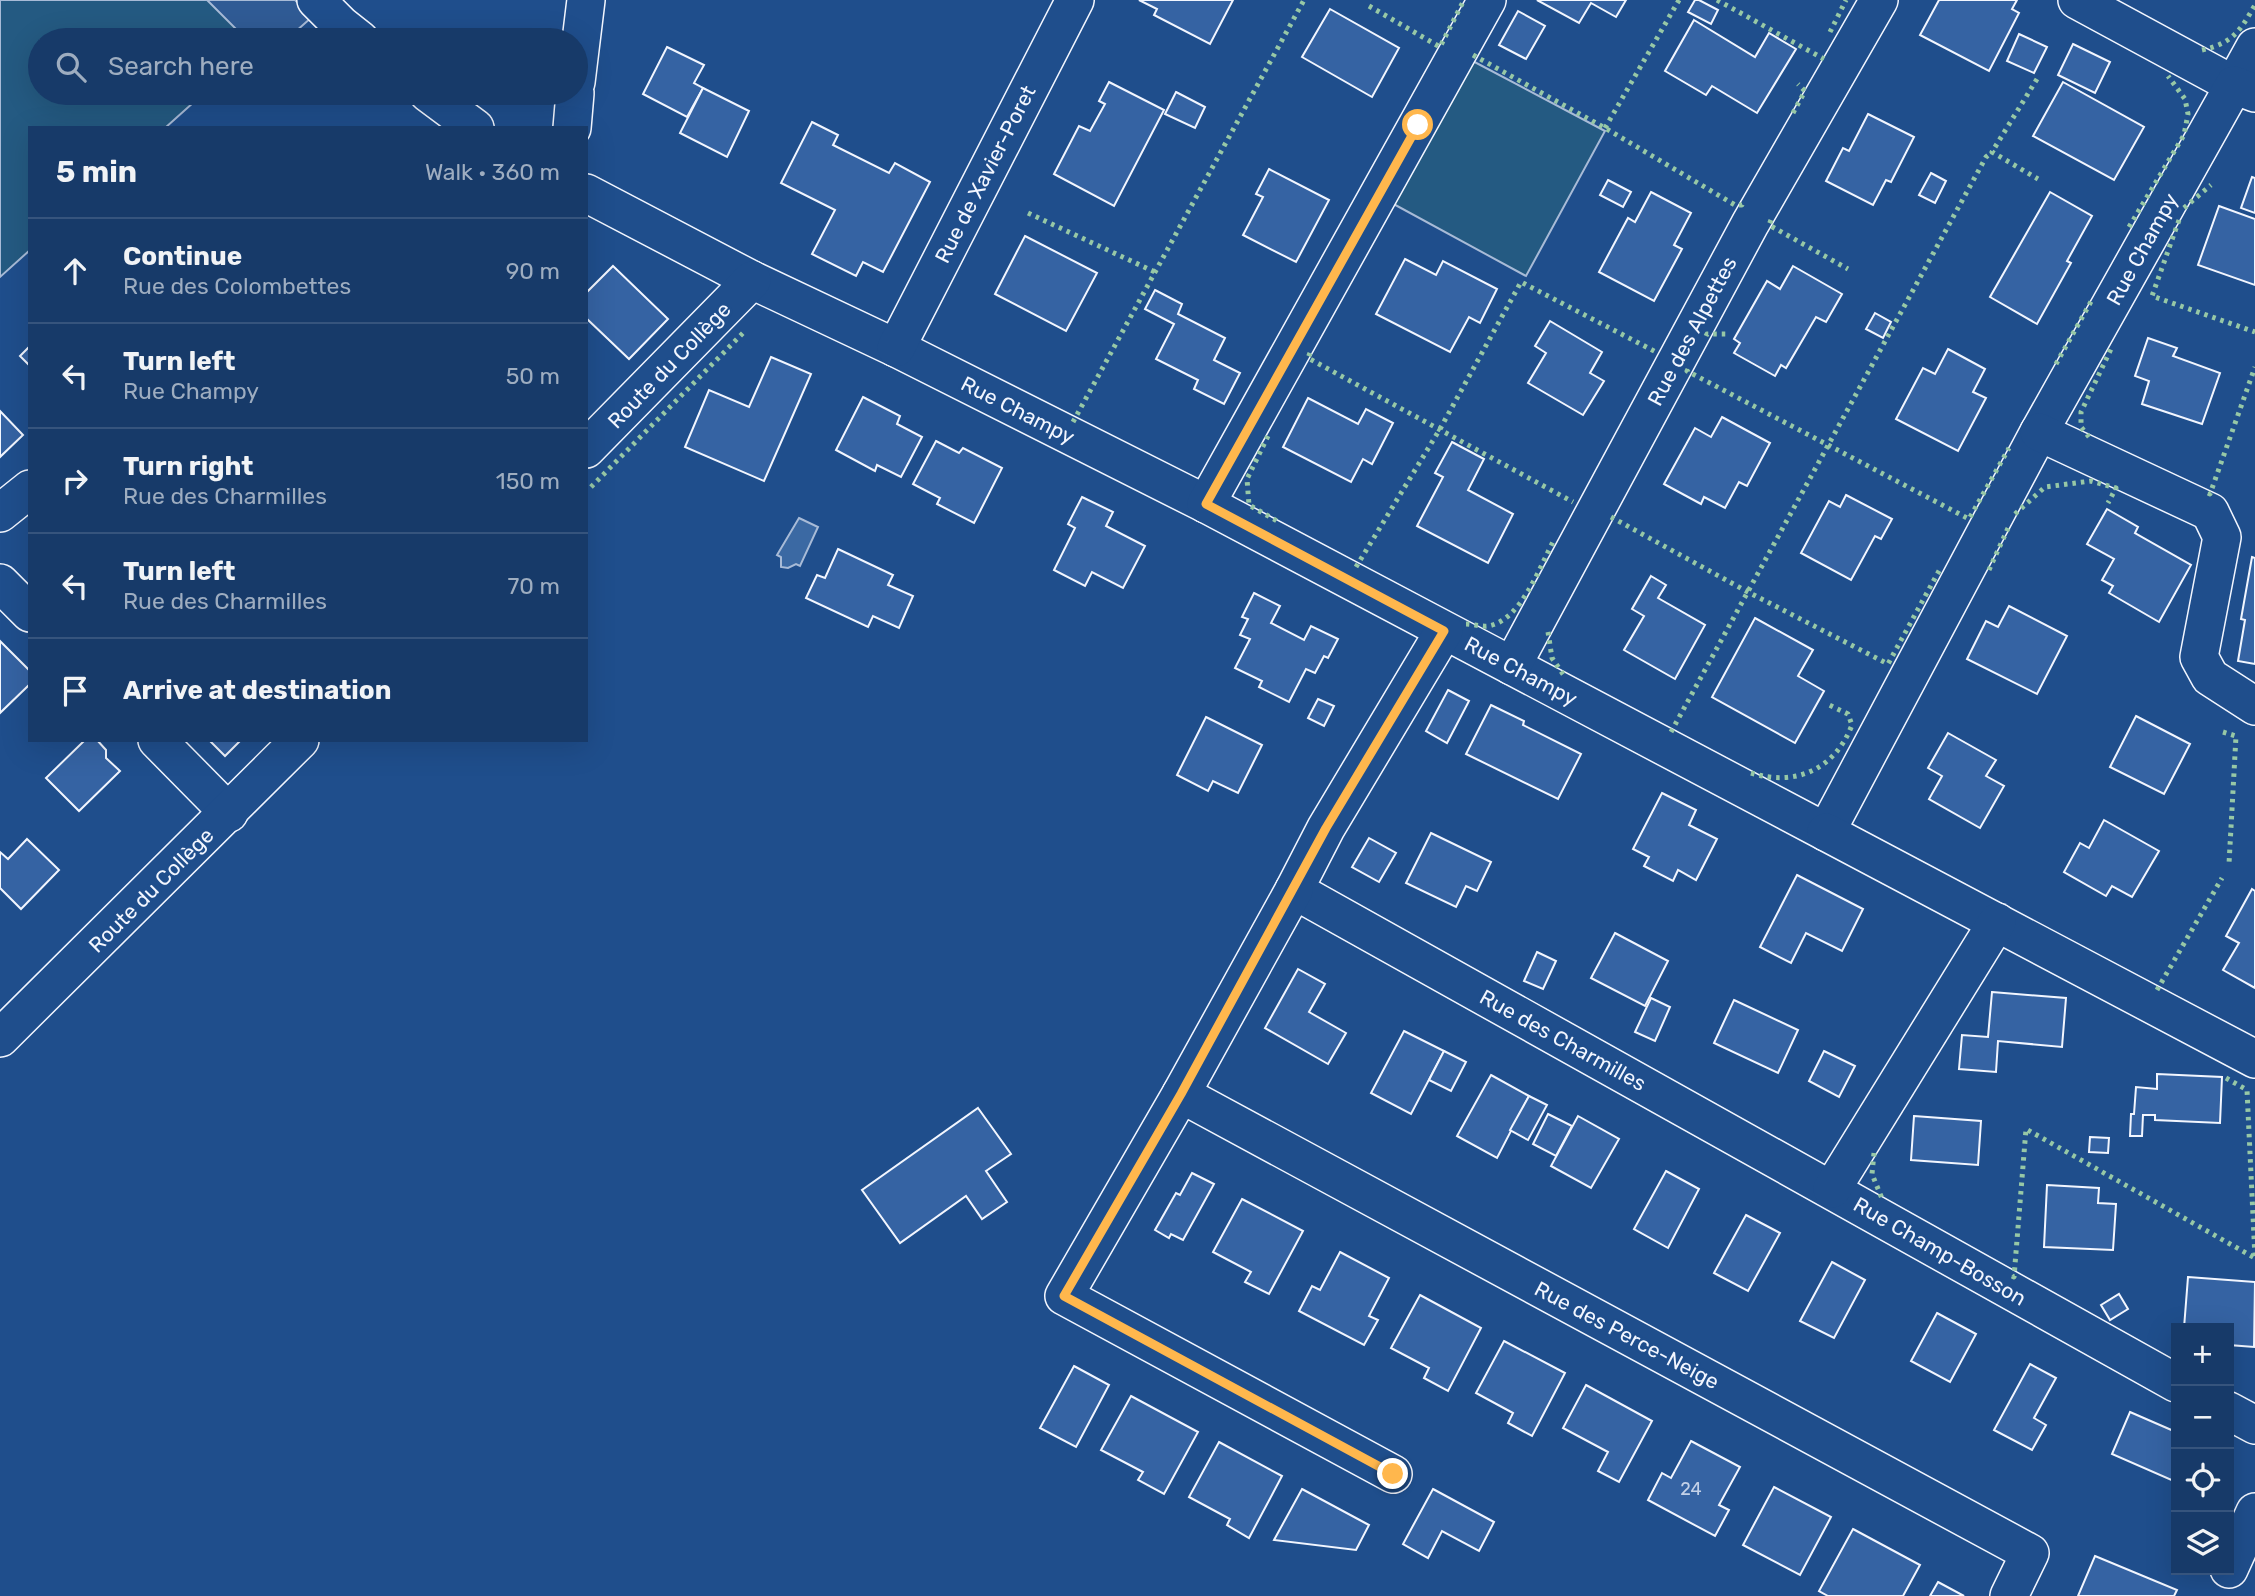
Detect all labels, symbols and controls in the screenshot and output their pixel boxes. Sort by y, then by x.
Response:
search box [28,28,588,105]
icon: search [52,48,90,86]
text: Search here [108,51,254,82]
street label: Rue de Xavier-Poret [929,81,1041,267]
route start [1402,109,1433,140]
text: 5 min [56,154,137,190]
text: Walk · 360 m [425,158,560,186]
street label: Rue Champy [2101,188,2183,309]
text: Continue [123,241,242,272]
icon: ahead [56,252,94,290]
street label: Rue des Alpettes [1642,252,1742,410]
text: 90 m [506,257,560,285]
text: Rue des Colombettes [123,272,351,300]
street label: Route du Collège [602,297,736,433]
text: Turn left [123,346,235,377]
icon: left [56,357,94,395]
text: 50 m [506,362,560,390]
street label: Rue Champy [957,371,1079,449]
text: Rue Champy [123,377,259,405]
text: Turn right [123,451,253,482]
icon: right [56,462,94,500]
text: 150 m [496,467,560,495]
text: Rue des Charmilles [123,482,327,510]
text: Turn left [123,556,235,587]
icon: left [56,567,94,605]
text: 70 m [508,572,560,600]
text: Rue des Charmilles [123,587,327,615]
street label: Rue Champy [1460,631,1582,711]
icon: arrive [56,672,94,710]
text: Arrive at destination [123,675,391,706]
street label: Route du Collège [83,822,219,958]
street label: Rue des Charmilles [1476,984,1650,1096]
street label: Rue Champ-Bosson [1849,1191,2031,1311]
street label: Rue des Perce-Neige [1530,1276,1724,1394]
map controls [2171,1323,2234,1575]
button: + [2171,1323,2234,1386]
button: − [2171,1386,2234,1449]
button: locate [2171,1449,2234,1512]
route end [1377,1458,1408,1489]
house number: 24 [1680,1478,1702,1500]
button: layers [2171,1512,2234,1575]

